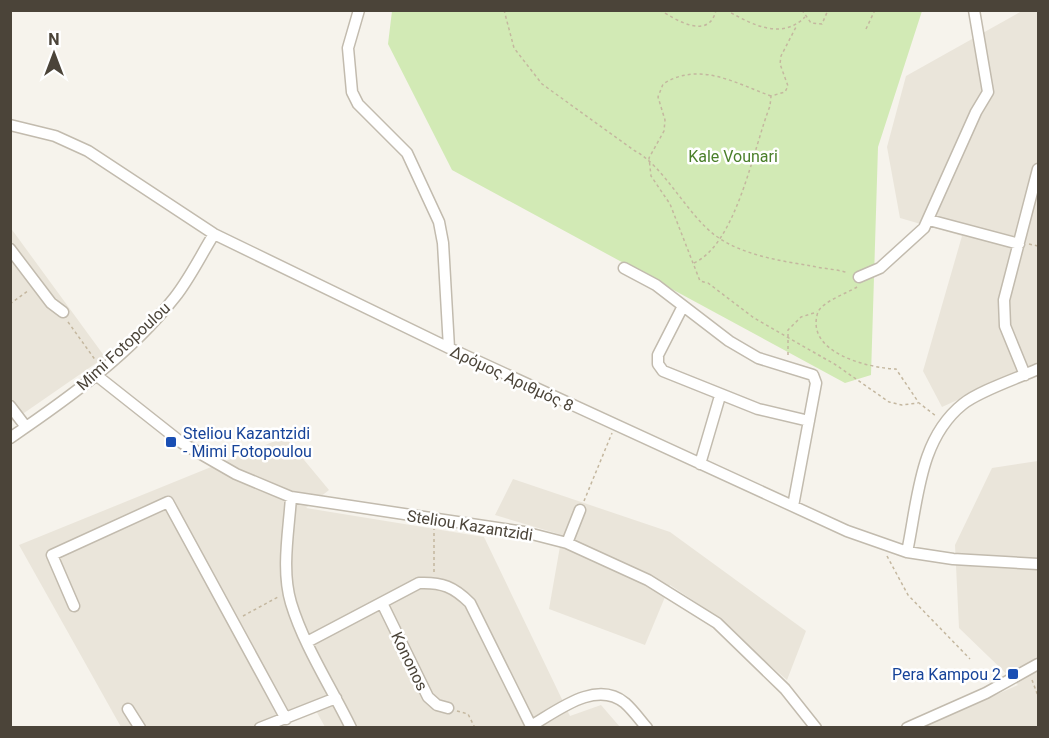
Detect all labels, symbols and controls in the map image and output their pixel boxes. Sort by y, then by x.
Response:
north arrow [24,24,84,84]
text: N [48,30,60,49]
park label: Kale Vounari [688,147,778,166]
street label: Mimi Fotopoulou [73,298,174,394]
street label: Δρόμος Αριθμός 8 [447,342,576,415]
place label: Steliou Kazantzidi - Mimi Fotopoulou [183,424,312,461]
marker: Steliou Kazantzidi - Mimi Fotopoulou [164,435,178,449]
street label: Steliou Kazantzidi [406,506,534,545]
street label: Kononos [387,629,432,694]
place label: Pera Kampou 2 [892,665,1001,684]
marker: Pera Kampou 2 [1006,667,1020,681]

